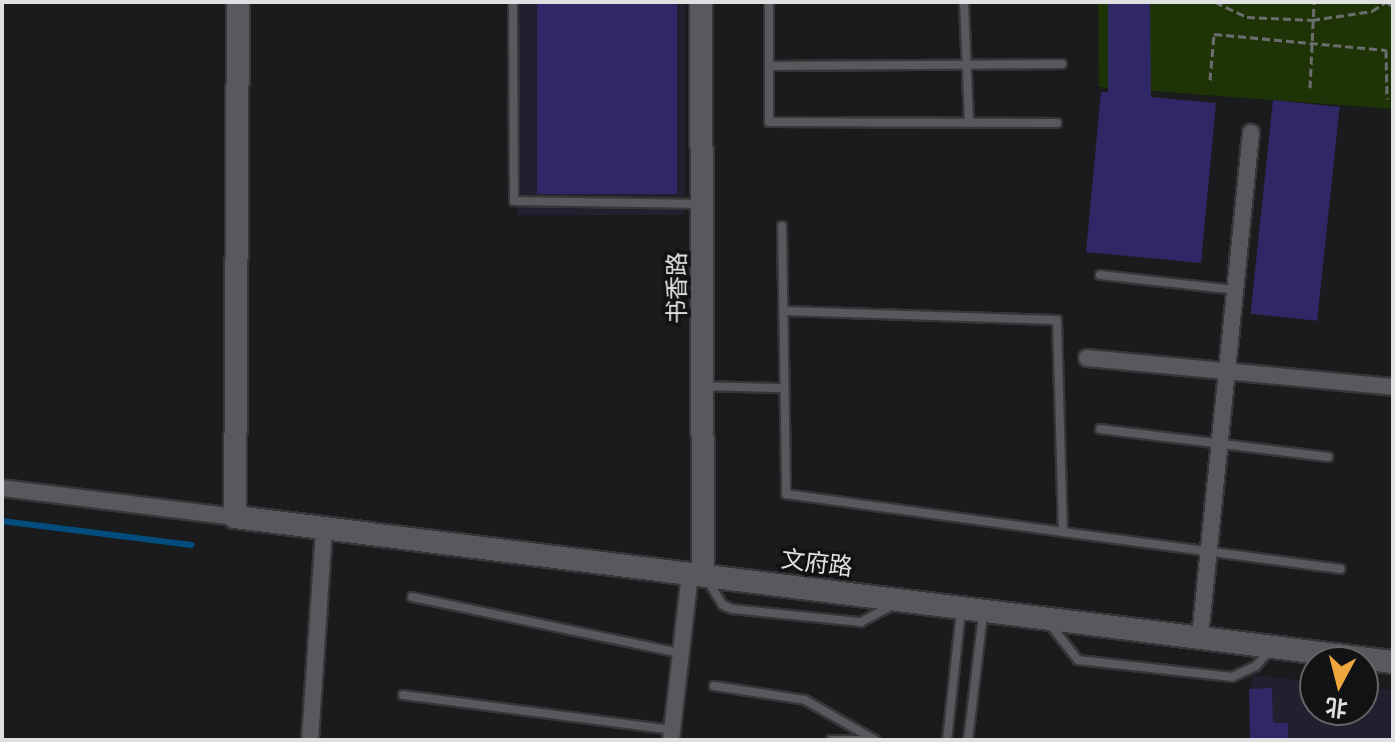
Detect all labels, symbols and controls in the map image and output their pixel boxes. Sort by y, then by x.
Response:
street label: 书香路 [662,252,690,324]
street label: 文府路 [780,543,854,581]
north arrow [1299,646,1379,726]
text: 北 [1324,694,1349,723]

